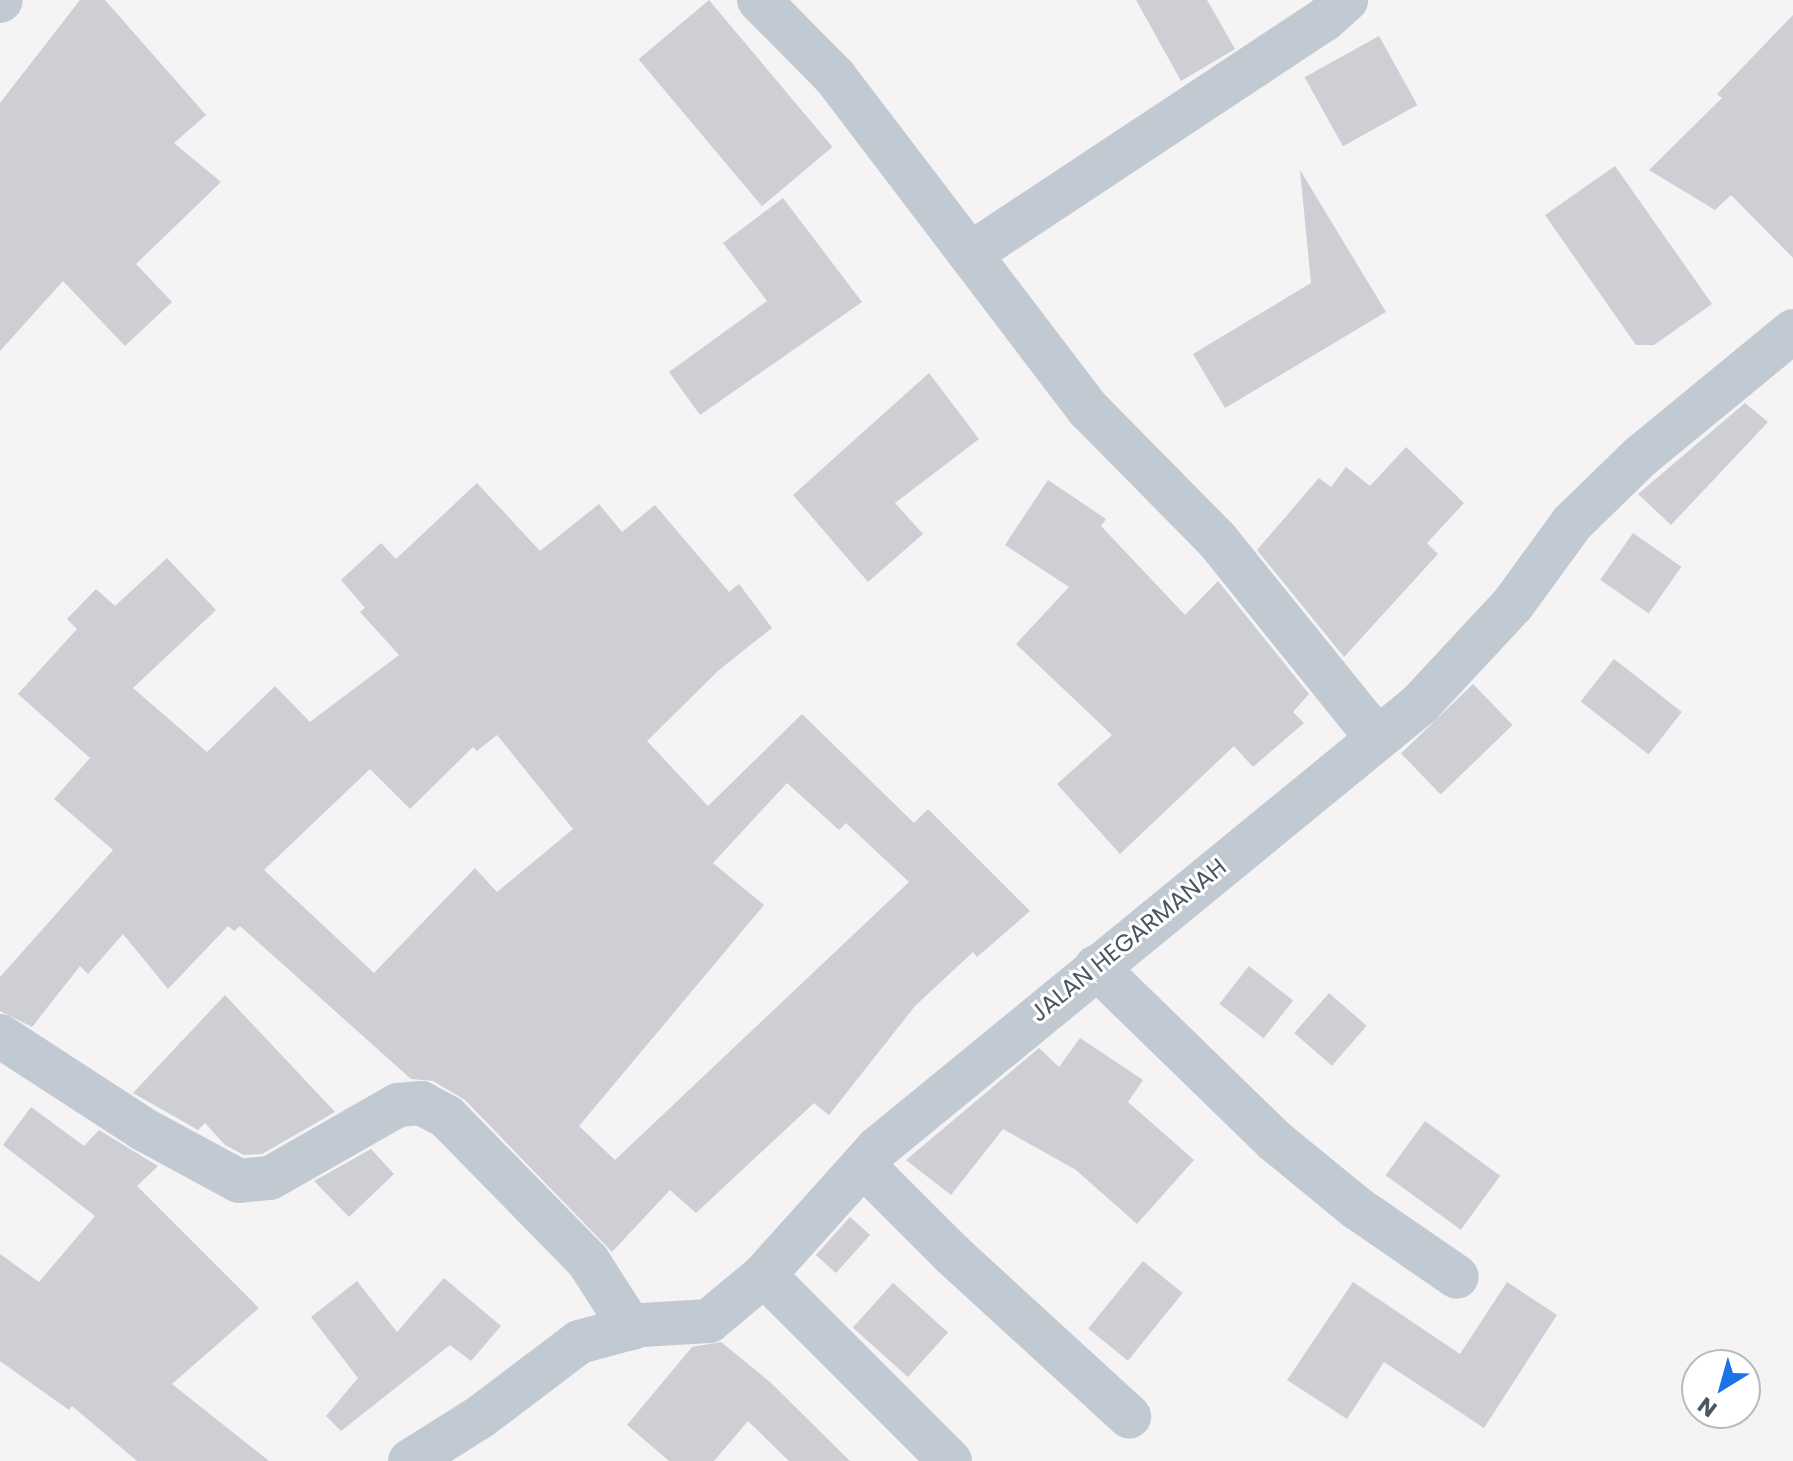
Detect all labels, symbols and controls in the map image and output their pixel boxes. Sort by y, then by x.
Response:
street label: JALAN HEGARMANAH [1024,852,1232,1028]
north arrow [1681,1349,1761,1429]
text: N [1692,1390,1723,1424]

